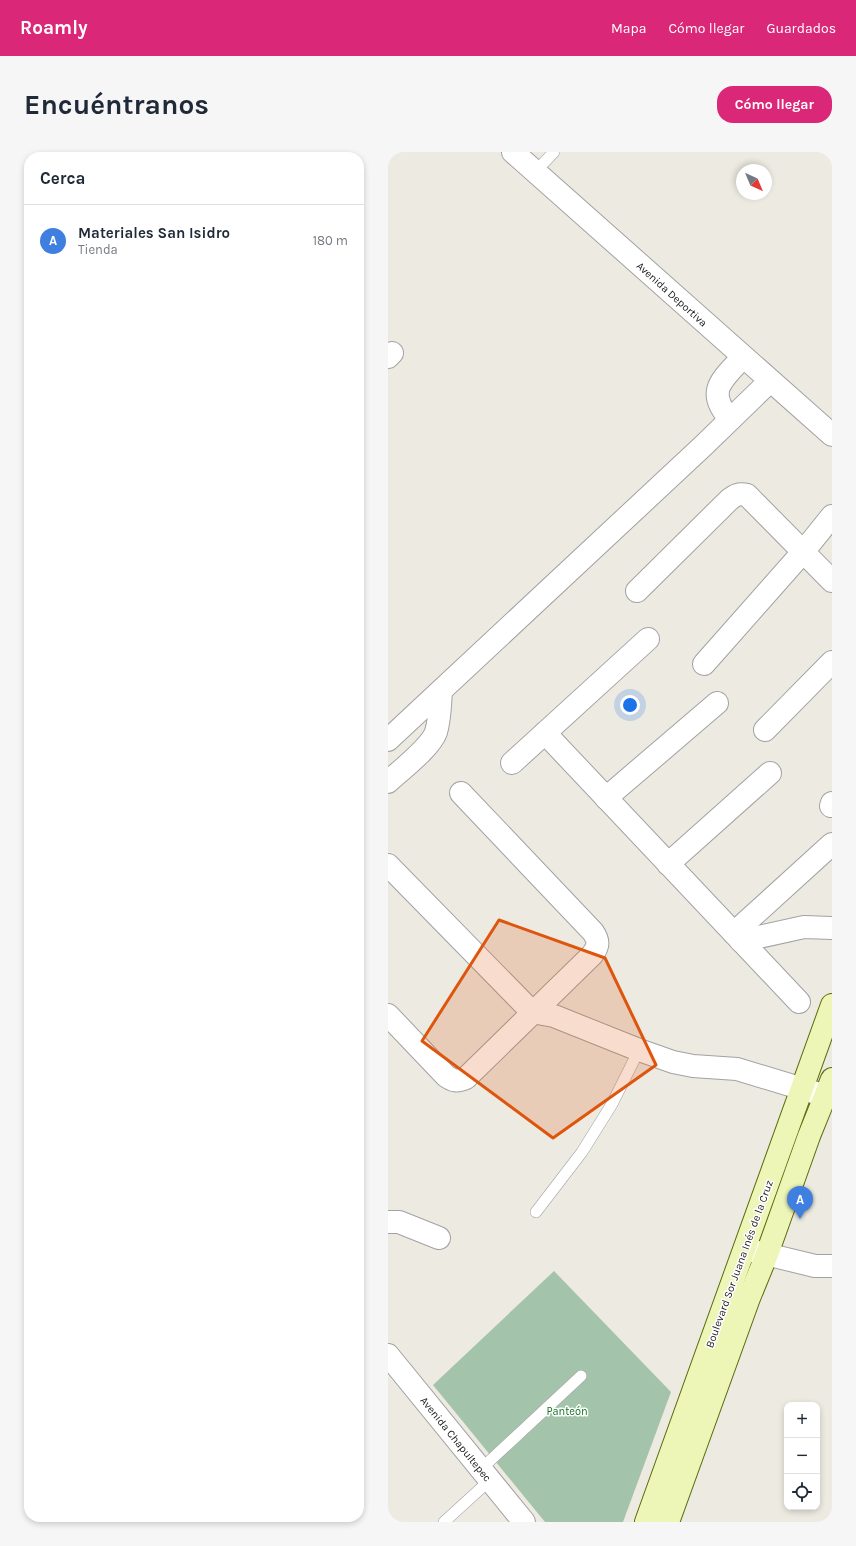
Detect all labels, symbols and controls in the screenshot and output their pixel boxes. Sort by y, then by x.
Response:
text: Roamly [20,17,87,39]
text: Mapa [611,20,646,37]
text: Cómo llegar [668,20,744,37]
text: Guardados [766,20,836,37]
button: Cómo llegar [717,86,832,123]
text: Encuéntranos [24,88,209,121]
north arrow [736,164,772,200]
text: Cerca [40,168,85,188]
text: Materiales San Isidro [78,224,230,242]
text: A [49,233,57,248]
text: 180 m [313,233,348,248]
text: Tienda [78,242,118,257]
street label: Avenida Deportiva [634,259,710,330]
your location [620,695,640,715]
street label: Boulevard Sor Juana Inés de la Cruz [703,1179,776,1350]
pin: A [787,1186,813,1219]
street label: Avenida Chapultepec [417,1394,494,1485]
map controls [784,1402,820,1510]
button: + [784,1402,820,1438]
park label: Panteón [546,1405,588,1418]
button: − [784,1438,820,1474]
button: locate [784,1474,820,1510]

